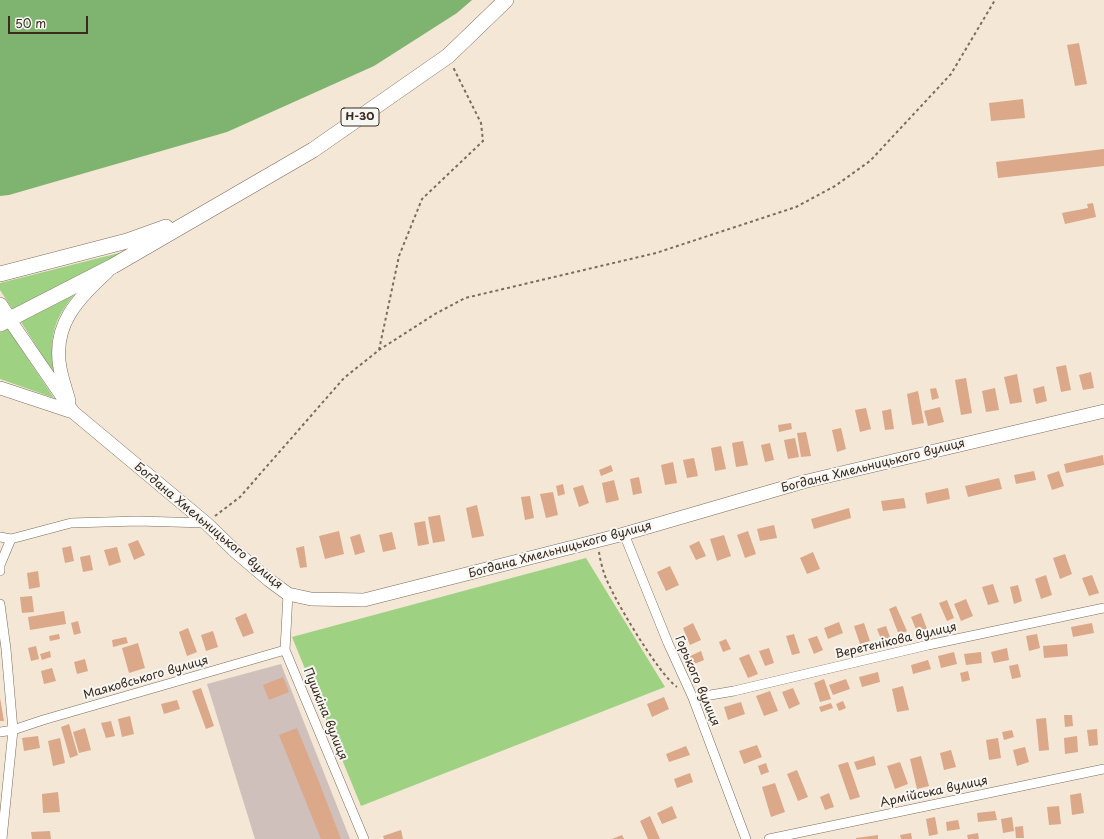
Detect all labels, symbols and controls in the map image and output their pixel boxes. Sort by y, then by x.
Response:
scale bar [10,8,90,34]
text: 50 m [15,14,46,32]
road number: Н-30 [341,108,379,126]
street label: Богдана Хмельницького вулиця [779,436,967,496]
street label: Богдана Хмельницького вулиця [131,460,285,592]
street label: Богдана Хмельницького вулиця [467,519,653,581]
street label: Веретенікова вулиця [834,620,958,662]
street label: Горького вулиця [671,634,723,728]
street label: Маяковського вулиця [82,653,210,703]
street label: Пушкіна вулиця [300,666,350,762]
street label: Армійська вулиця [879,774,989,810]

